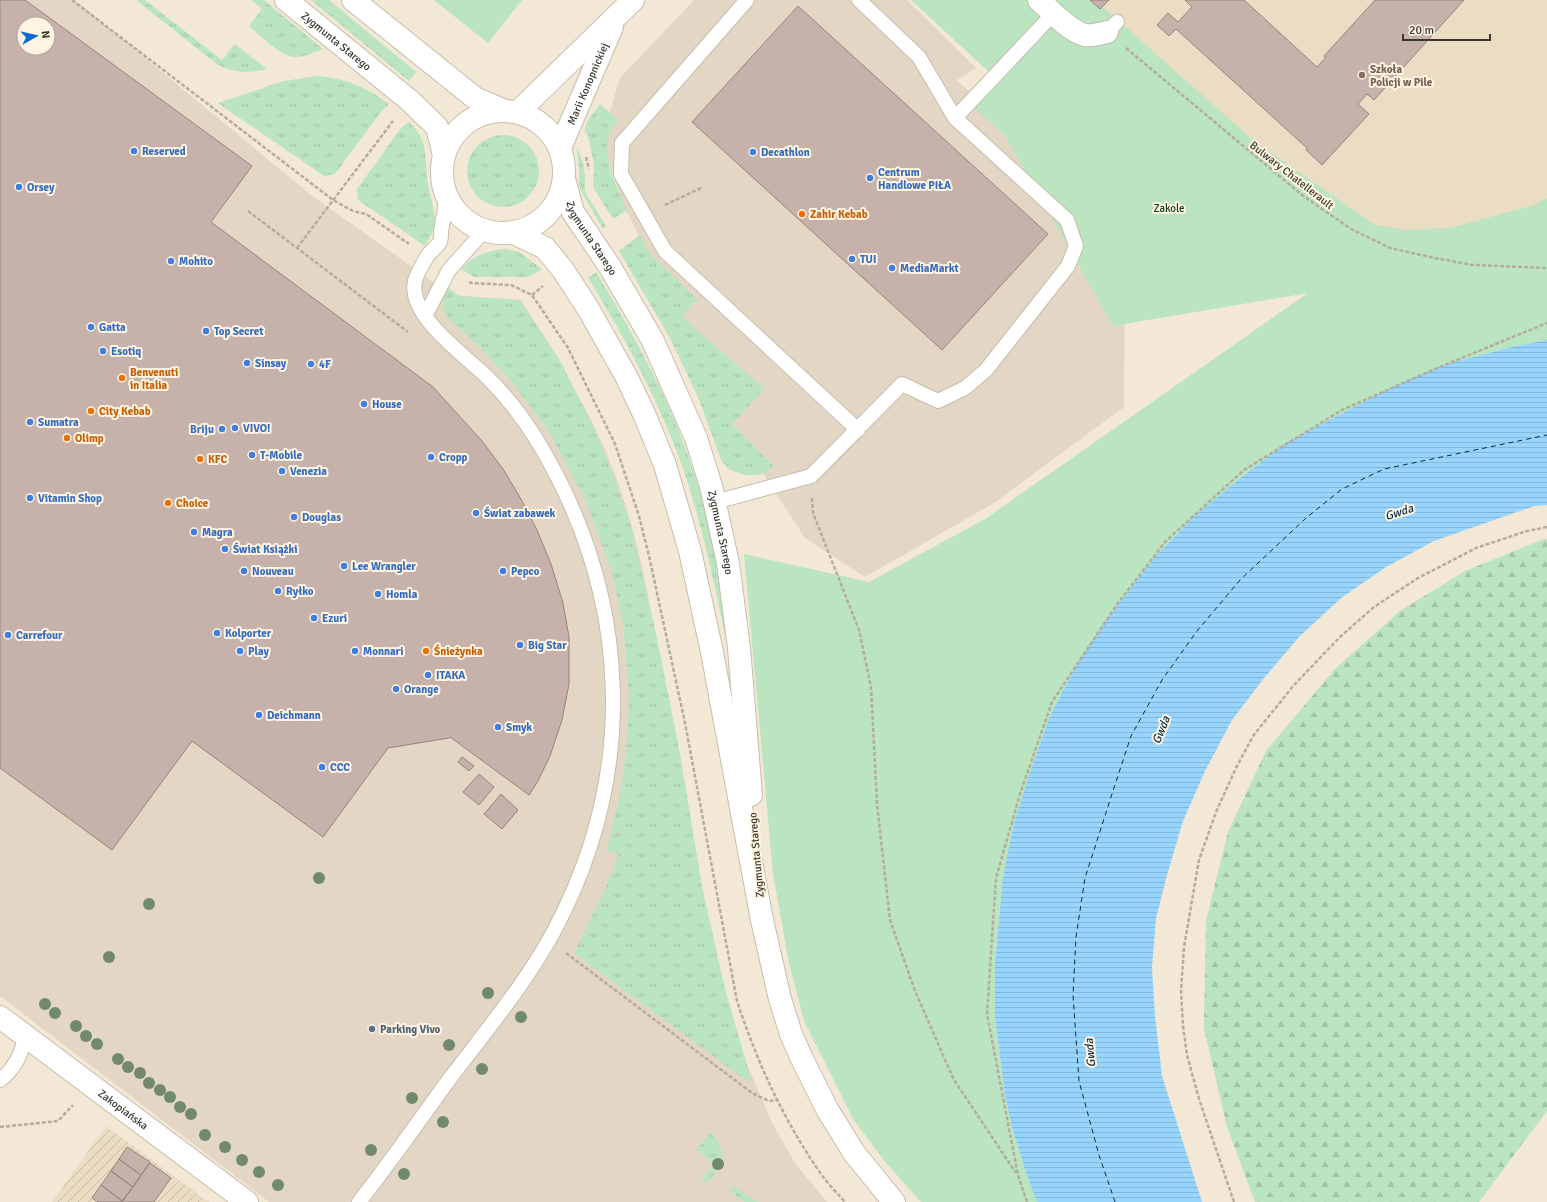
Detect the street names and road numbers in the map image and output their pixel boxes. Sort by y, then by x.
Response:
street label: Zygmunta Starego [299,9,374,74]
street label: Marii Konopnickiej [565,41,611,127]
street label: Bulwary Chatellerault [1247,139,1336,212]
street label: Zygmunta Starego [563,200,620,278]
street label: Zygmunta Starego [705,489,735,576]
street label: Zygmunta Starego [746,811,767,898]
street label: Zakopiańska [95,1087,151,1133]

